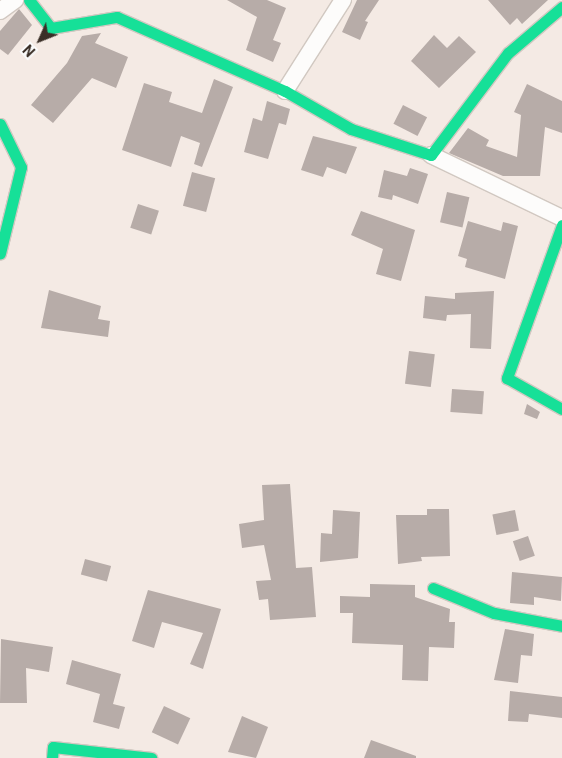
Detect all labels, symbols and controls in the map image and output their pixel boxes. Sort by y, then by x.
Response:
north arrow [15,15,65,65]
text: N [20,41,38,60]

